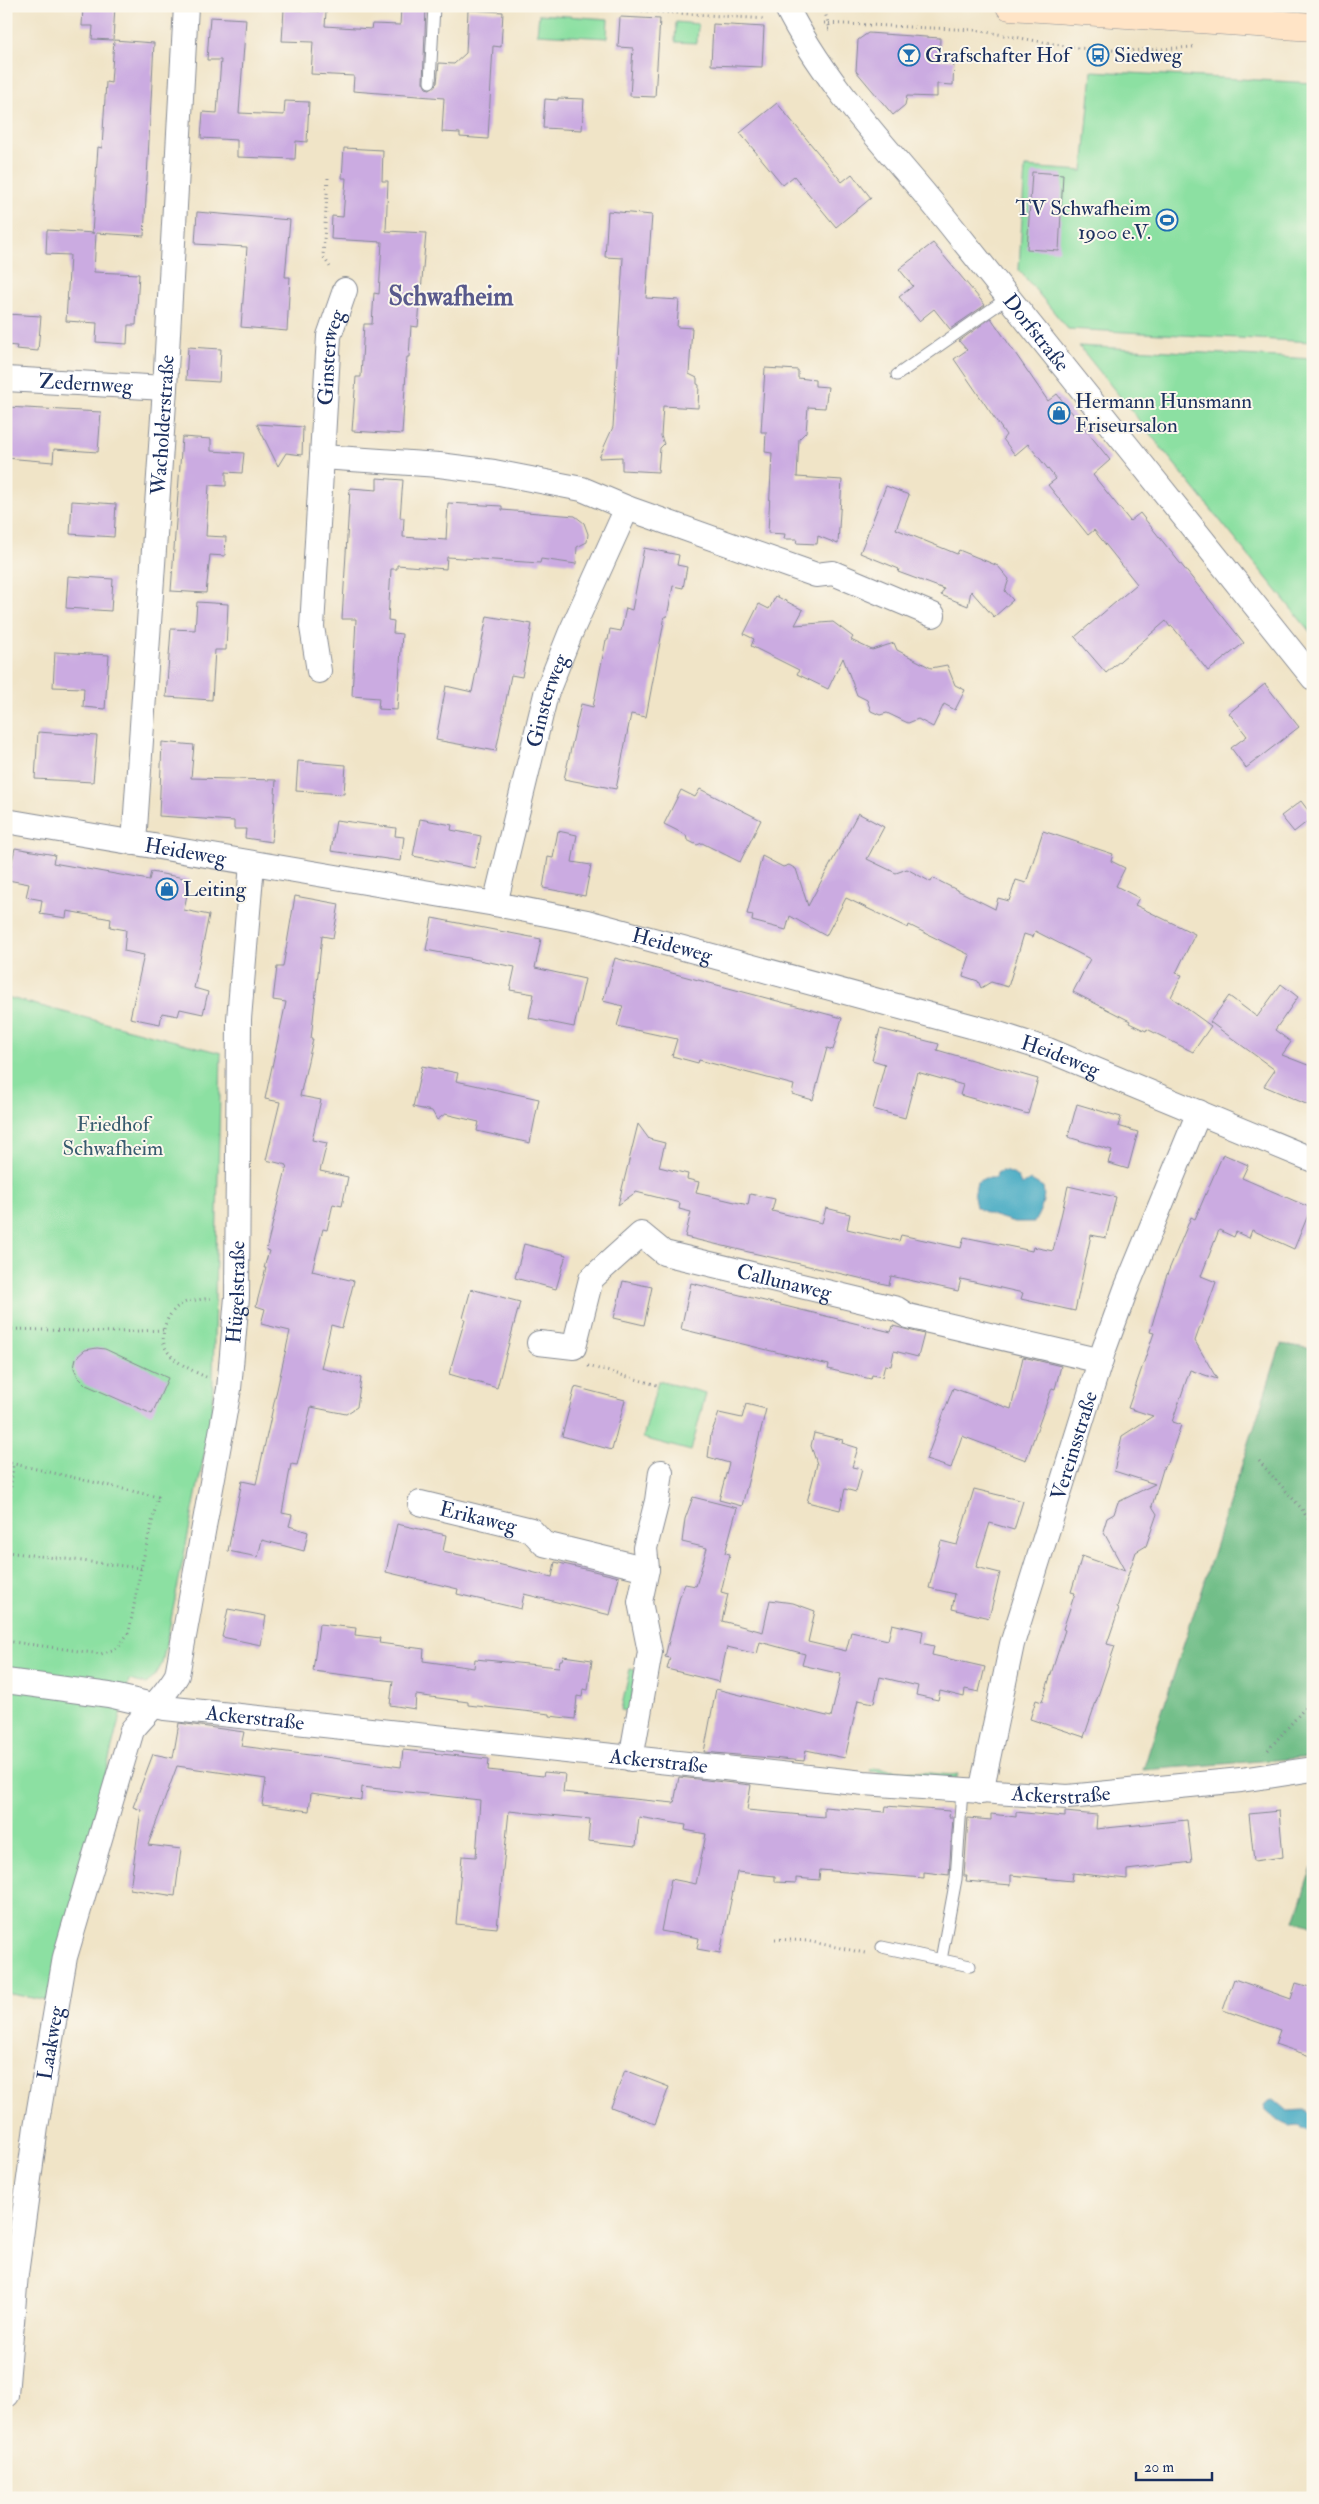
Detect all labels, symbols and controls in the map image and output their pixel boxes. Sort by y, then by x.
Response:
place label: Grafschafter Hof [925,42,1073,69]
place label: Siedweg [1114,42,1183,69]
bar icon: Grafschafter Hof [897,43,921,67]
bus stop icon: Siedweg [1086,43,1110,67]
place label: TV Schwafheim 1900 e.V. [1015,195,1151,246]
sports icon: TV Schwafheim 1900 e.V. [1155,208,1179,232]
district label: Schwafheim [389,281,514,313]
street label: Dorfstraße [996,288,1076,377]
street label: Ginsterweg [312,305,351,406]
street label: Wacholderstraße [145,354,181,497]
street label: Zedernweg [38,368,134,400]
place label: Hermann Hunsmann Friseursalon [1075,388,1252,439]
shop icon: Hermann Hunsmann Friseursalon [1047,401,1071,425]
street label: Ginsterweg [521,649,575,750]
street label: Heideweg [143,832,229,872]
place label: Leiting [183,876,247,903]
shop icon: Leiting [155,877,179,901]
street label: Heideweg [629,922,716,970]
street label: Heideweg [1018,1029,1104,1084]
park label: Friedhof Schwafheim [63,1111,163,1162]
street label: Hügelstraße [220,1240,251,1345]
street label: Callunaweg [734,1258,835,1307]
street label: Vereinsstraße [1045,1388,1104,1504]
street label: Erikaweg [437,1495,520,1540]
street label: Ackerstraße [203,1699,306,1737]
street label: Ackerstraße [607,1743,709,1780]
street label: Ackerstraße [1010,1780,1112,1811]
street label: Laakweg [31,2004,70,2082]
scale bar [1136,2449,1213,2481]
text: 20 m [1144,2458,1174,2477]

